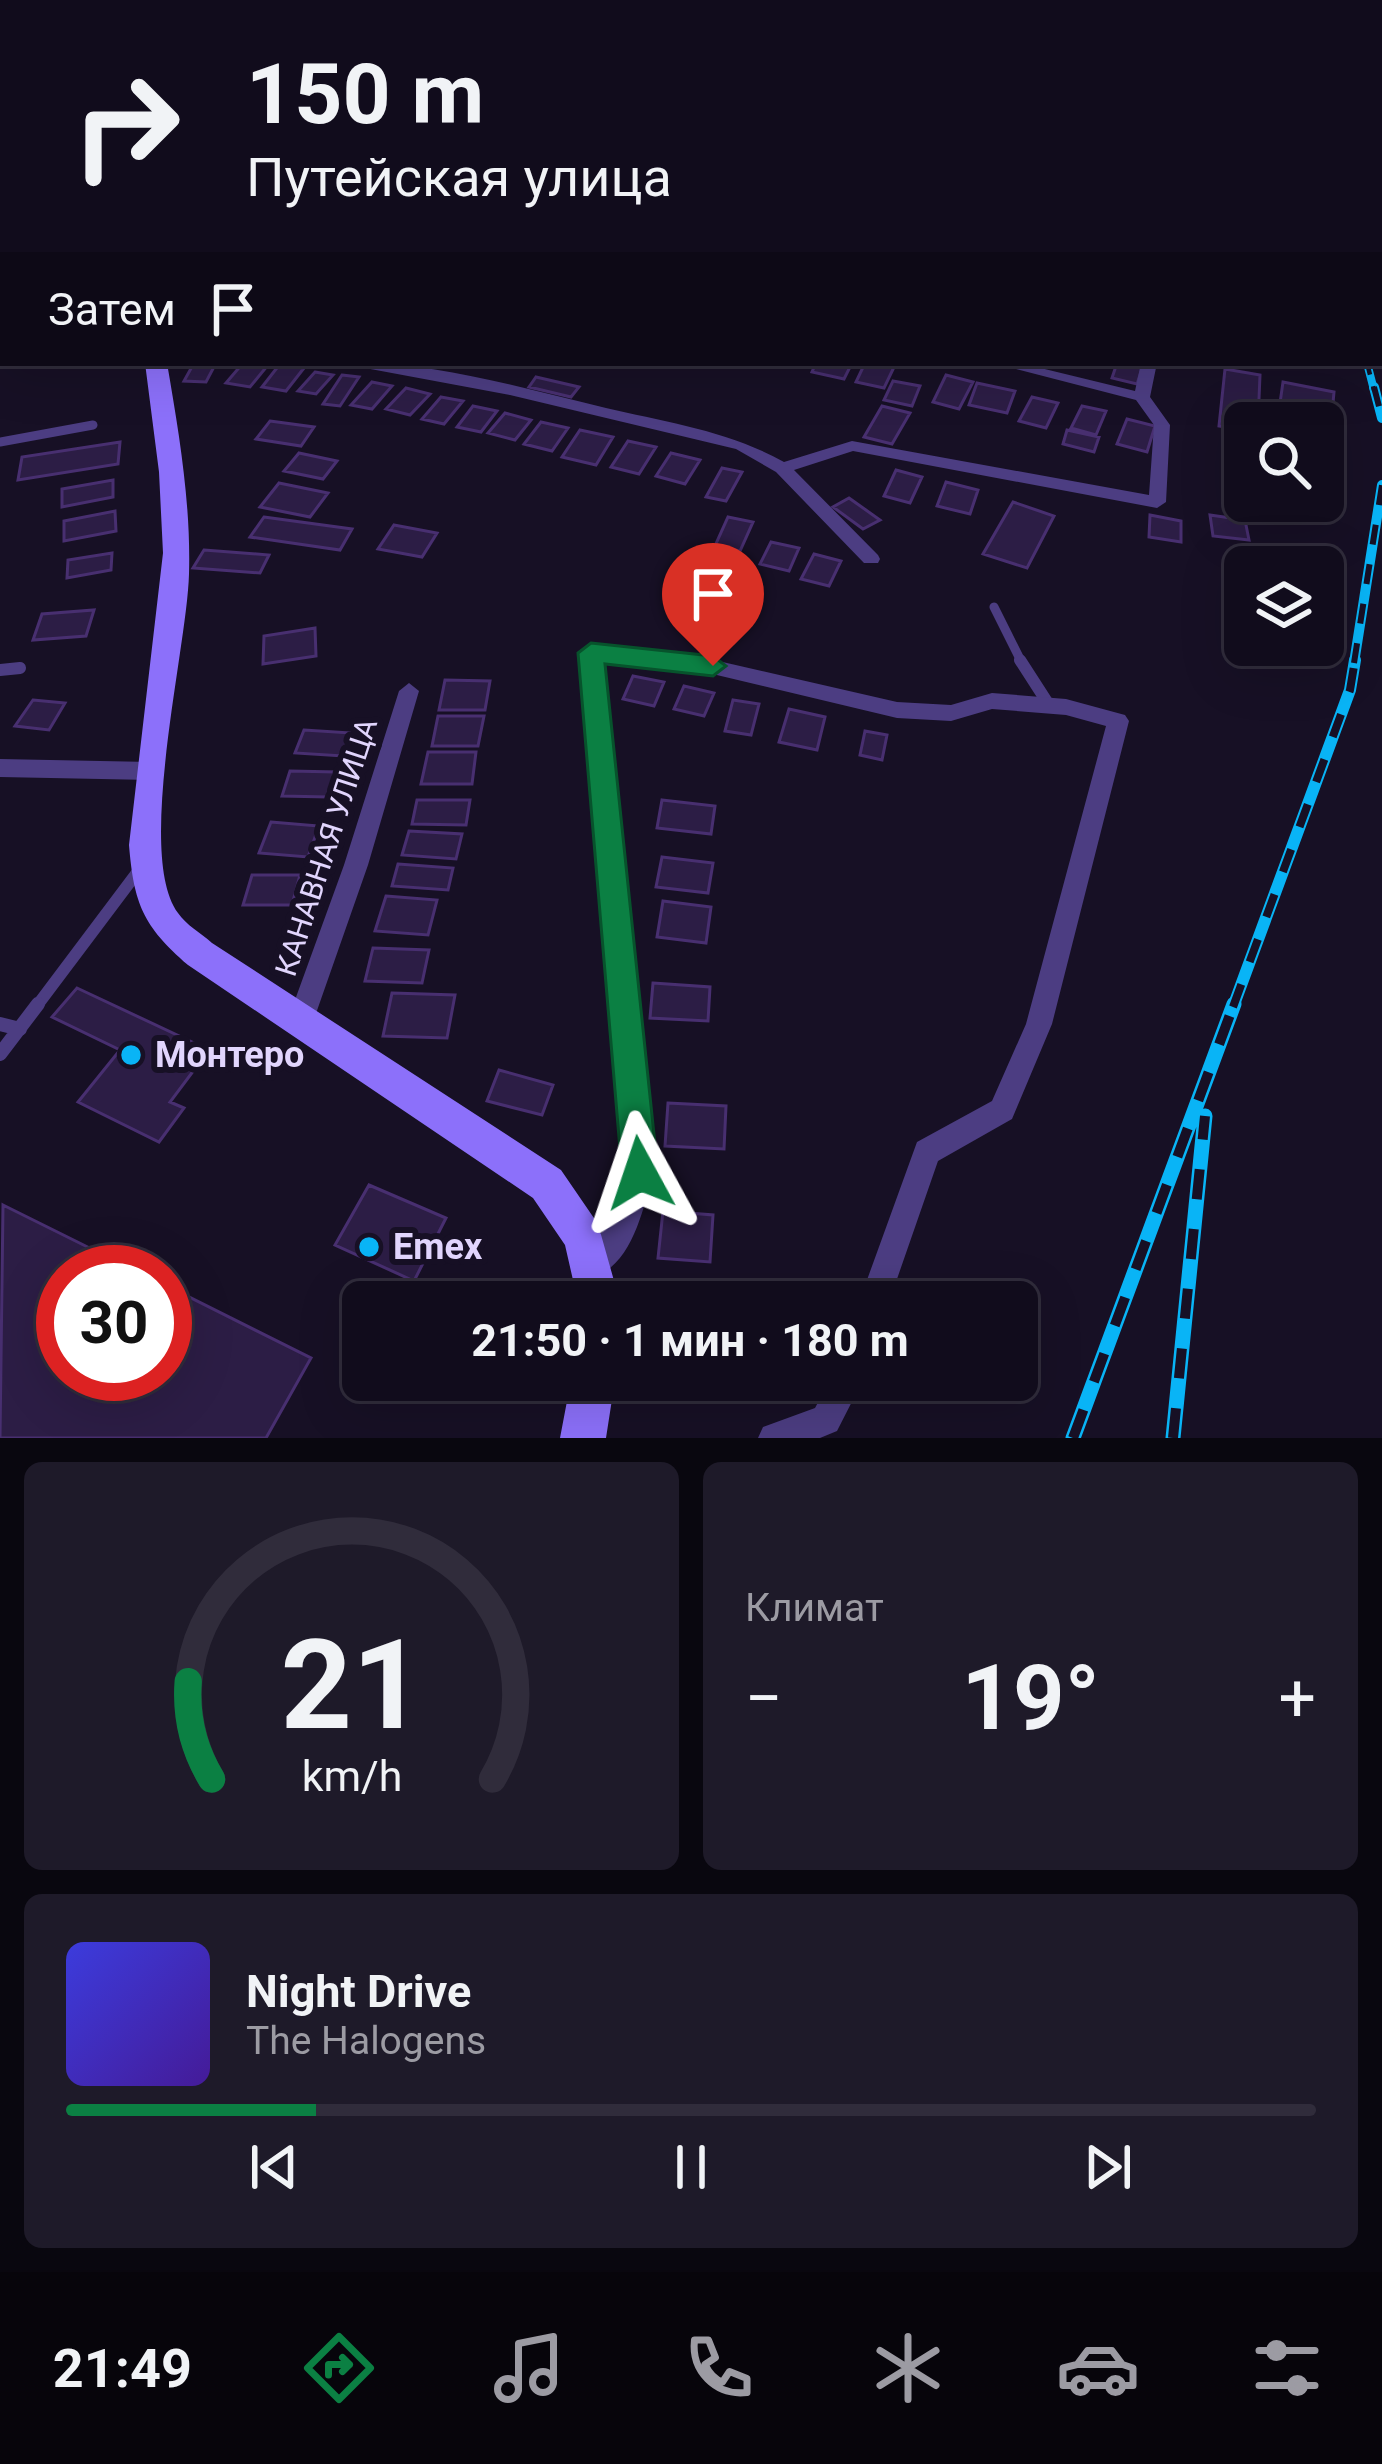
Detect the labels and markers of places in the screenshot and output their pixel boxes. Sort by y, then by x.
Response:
pin [662,543,764,666]
place label: Монтеро [155,1034,304,1076]
marker: Монтеро [118,1042,144,1068]
place label: Emex [393,1226,483,1268]
marker: Emex [356,1234,382,1260]

